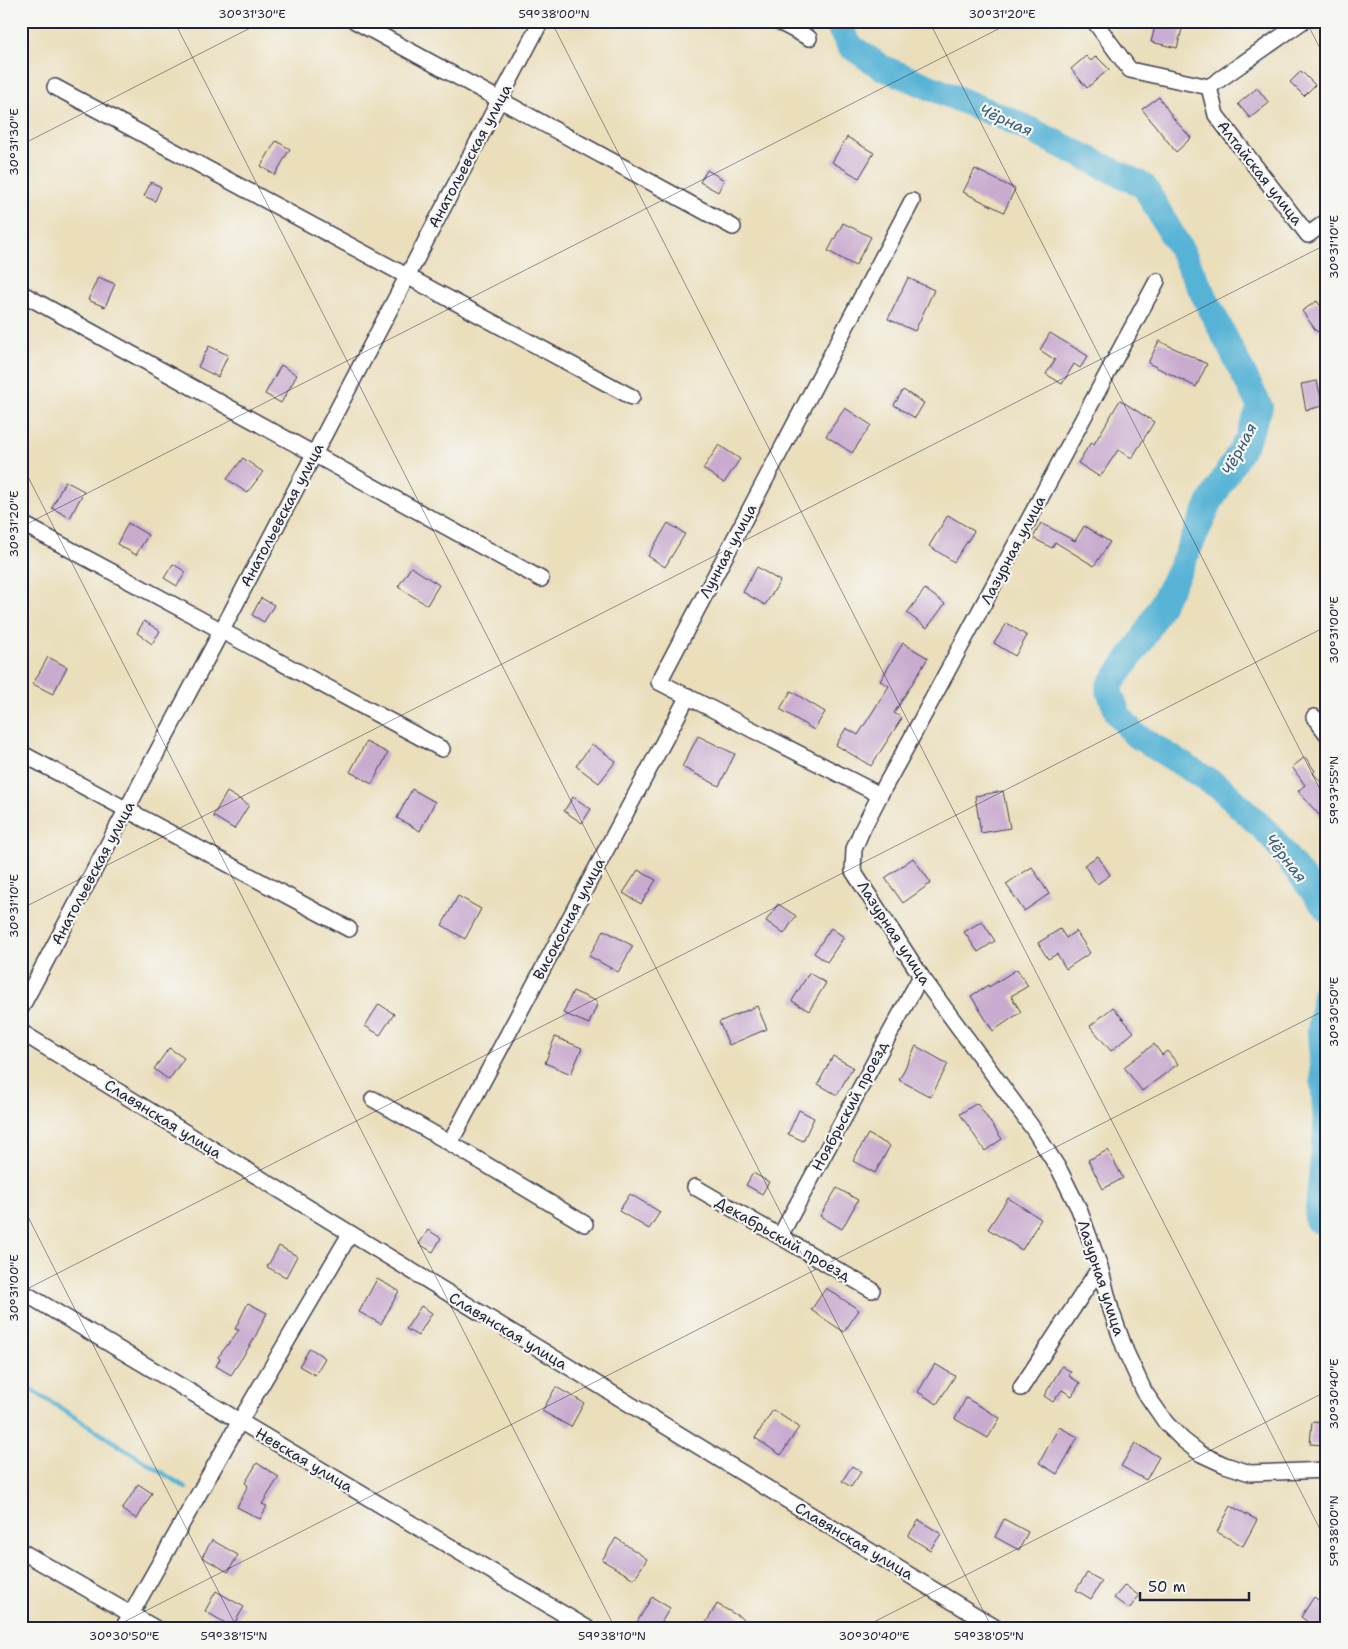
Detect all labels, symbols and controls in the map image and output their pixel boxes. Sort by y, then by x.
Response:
text: 30°31'30"E [218,6,286,22]
text: 59°38'00"N [518,6,590,22]
text: 30°31'20"E [968,6,1036,22]
street label: Анатольевская улица [424,80,517,231]
water label: Чёрная [976,99,1036,141]
text: 30°31'30"E [6,108,22,176]
street label: Алтайская улица [1213,117,1308,230]
text: 30°31'10"E [1326,215,1342,279]
water label: Чёрная [1217,419,1262,479]
street label: Анатольевская улица [236,439,329,590]
text: 30°31'20"E [6,490,22,558]
street label: Лазурная улица [976,492,1050,608]
street label: Лунная улица [695,500,762,602]
text: 30°31'00"E [1326,596,1342,664]
text: 59°37'55"N [1326,756,1342,824]
street label: Анатольевская улица [47,797,140,948]
water label: Чёрная [1260,829,1312,887]
street label: Високосная улица [528,854,610,983]
text: 30°31'10"E [6,874,22,938]
street label: Лазурная улица [853,877,936,990]
text: 30°30'50"E [1326,977,1342,1047]
street label: Ноябрьский проезд [807,1037,893,1174]
street label: Славянская улица [101,1075,226,1164]
street label: Декабрьский проезд [712,1192,855,1286]
street label: Лазурная улица [1073,1218,1129,1339]
text: 30°31'00"E [6,1254,22,1322]
street label: Славянская улица [445,1288,571,1375]
text: 30°30'40"E [1326,1358,1342,1430]
street label: Невская улица [252,1423,357,1497]
text: 59°38'00"N [1326,1495,1342,1567]
street label: Славянская улица [791,1498,917,1585]
scale bar [1140,1569,1249,1601]
text: 50 m [1148,1577,1186,1597]
text: 30°30'50"E [89,1628,159,1644]
text: 59°38'15"N [201,1628,267,1644]
text: 59°38'10"N [578,1628,646,1644]
text: 30°30'40"E [838,1628,910,1644]
text: 59°38'05"N [954,1628,1024,1644]

